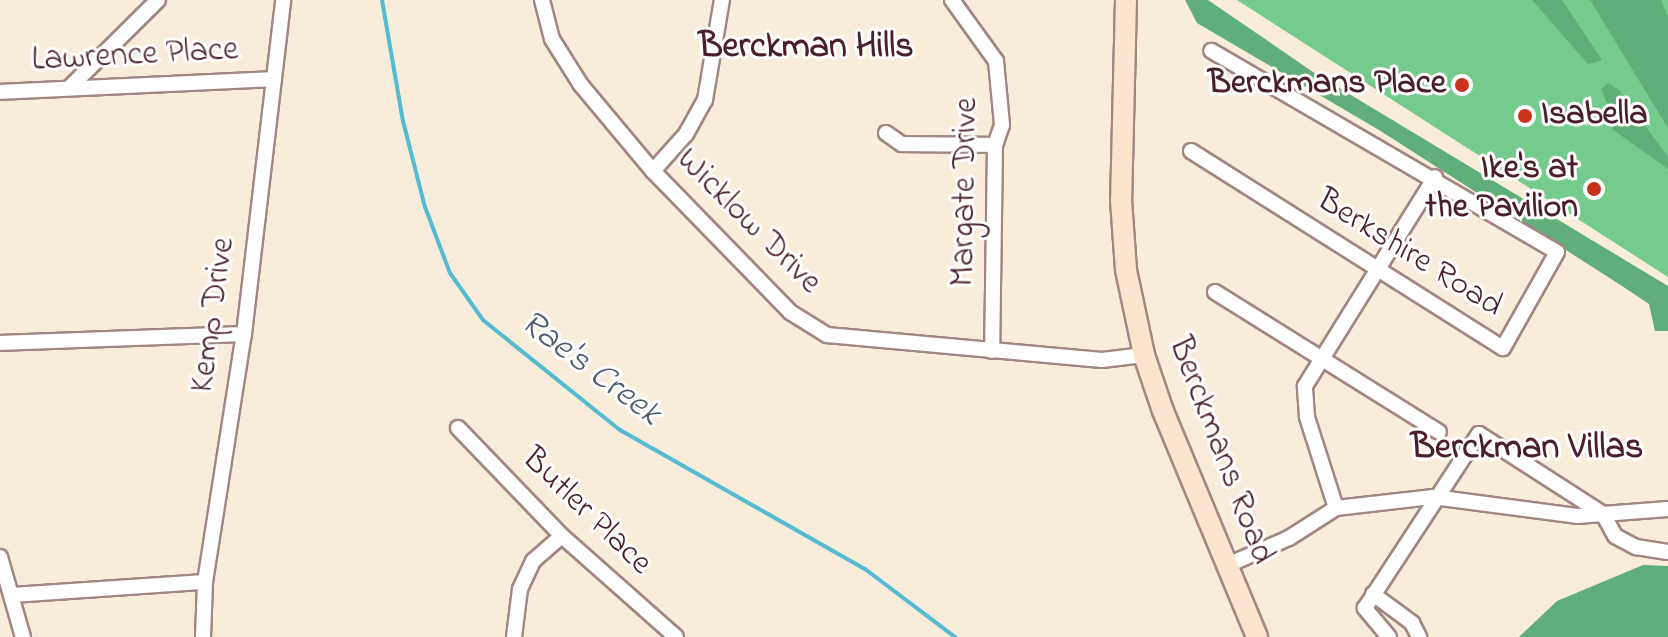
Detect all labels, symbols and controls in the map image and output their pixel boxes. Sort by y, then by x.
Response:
district label: Berckman Hills [698,26,914,70]
street label: Lawrence Place [31,30,239,82]
place label: Berckmans Place [1208,65,1446,105]
marker: Berckmans Place [1453,76,1471,94]
place label: Isabella [1541,96,1648,136]
street label: Margate Drive [944,97,988,287]
marker: Isabella [1516,107,1534,125]
street label: Wicklow Drive [667,141,829,303]
place label: Ike's at the Pavilion [1425,149,1578,228]
marker: Ike's at the Pavilion [1585,180,1603,198]
street label: Berkshire Road [1309,181,1509,327]
street label: Kemp Drive [183,235,245,395]
water label: Rae's Creek [511,302,669,436]
street label: Berckmans Road [1158,332,1282,570]
district label: Berckman Villas [1411,427,1643,471]
street label: Butler Place [512,440,660,584]

